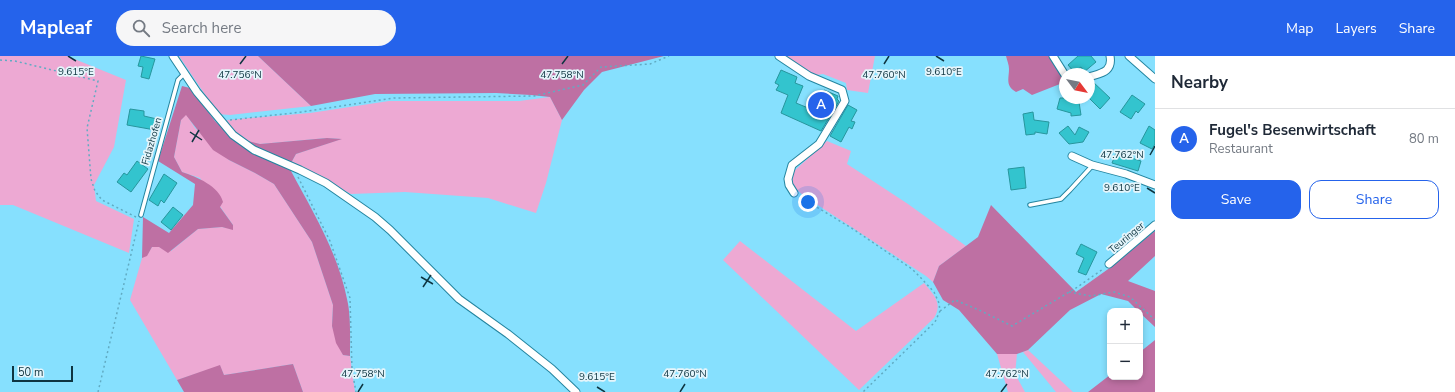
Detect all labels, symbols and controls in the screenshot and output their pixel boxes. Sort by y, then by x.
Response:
search box [116,10,396,46]
text: Mapleaf [20,15,92,41]
icon: search [130,17,152,39]
text: Search here [162,18,241,38]
text: Map [1286,19,1313,38]
text: Layers [1335,19,1377,38]
text: Share [1399,19,1435,38]
text: 9.615°E [58,65,94,79]
text: 9.610°E [926,65,962,79]
text: 47.756°N [218,68,262,82]
text: 47.758°N [540,68,584,82]
text: 47.760°N [862,68,906,82]
north arrow [1059,68,1095,104]
text: Nearby [1171,71,1228,94]
pin: A [808,90,834,120]
street label: Fidazhofen [138,116,165,167]
text: Fugel's Besenwirtschaft [1209,120,1376,140]
text: A [1179,130,1189,148]
text: 80 m [1409,130,1439,148]
text: Restaurant [1209,140,1273,158]
text: 47.762°N [1100,148,1144,162]
button: Save [1171,180,1301,219]
button: Share [1309,180,1439,219]
text: 9.610°E [1104,181,1140,195]
your location [798,192,818,212]
street label: Teuringer [1106,218,1148,257]
map controls [1107,308,1143,380]
button: + [1107,308,1143,344]
button: − [1107,344,1143,380]
scale bar [12,364,73,383]
text: 50 m [18,365,43,380]
text: 47.758°N [341,367,385,381]
text: 47.760°N [663,367,707,381]
text: 47.762°N [985,367,1029,381]
text: 9.615°E [579,370,615,384]

